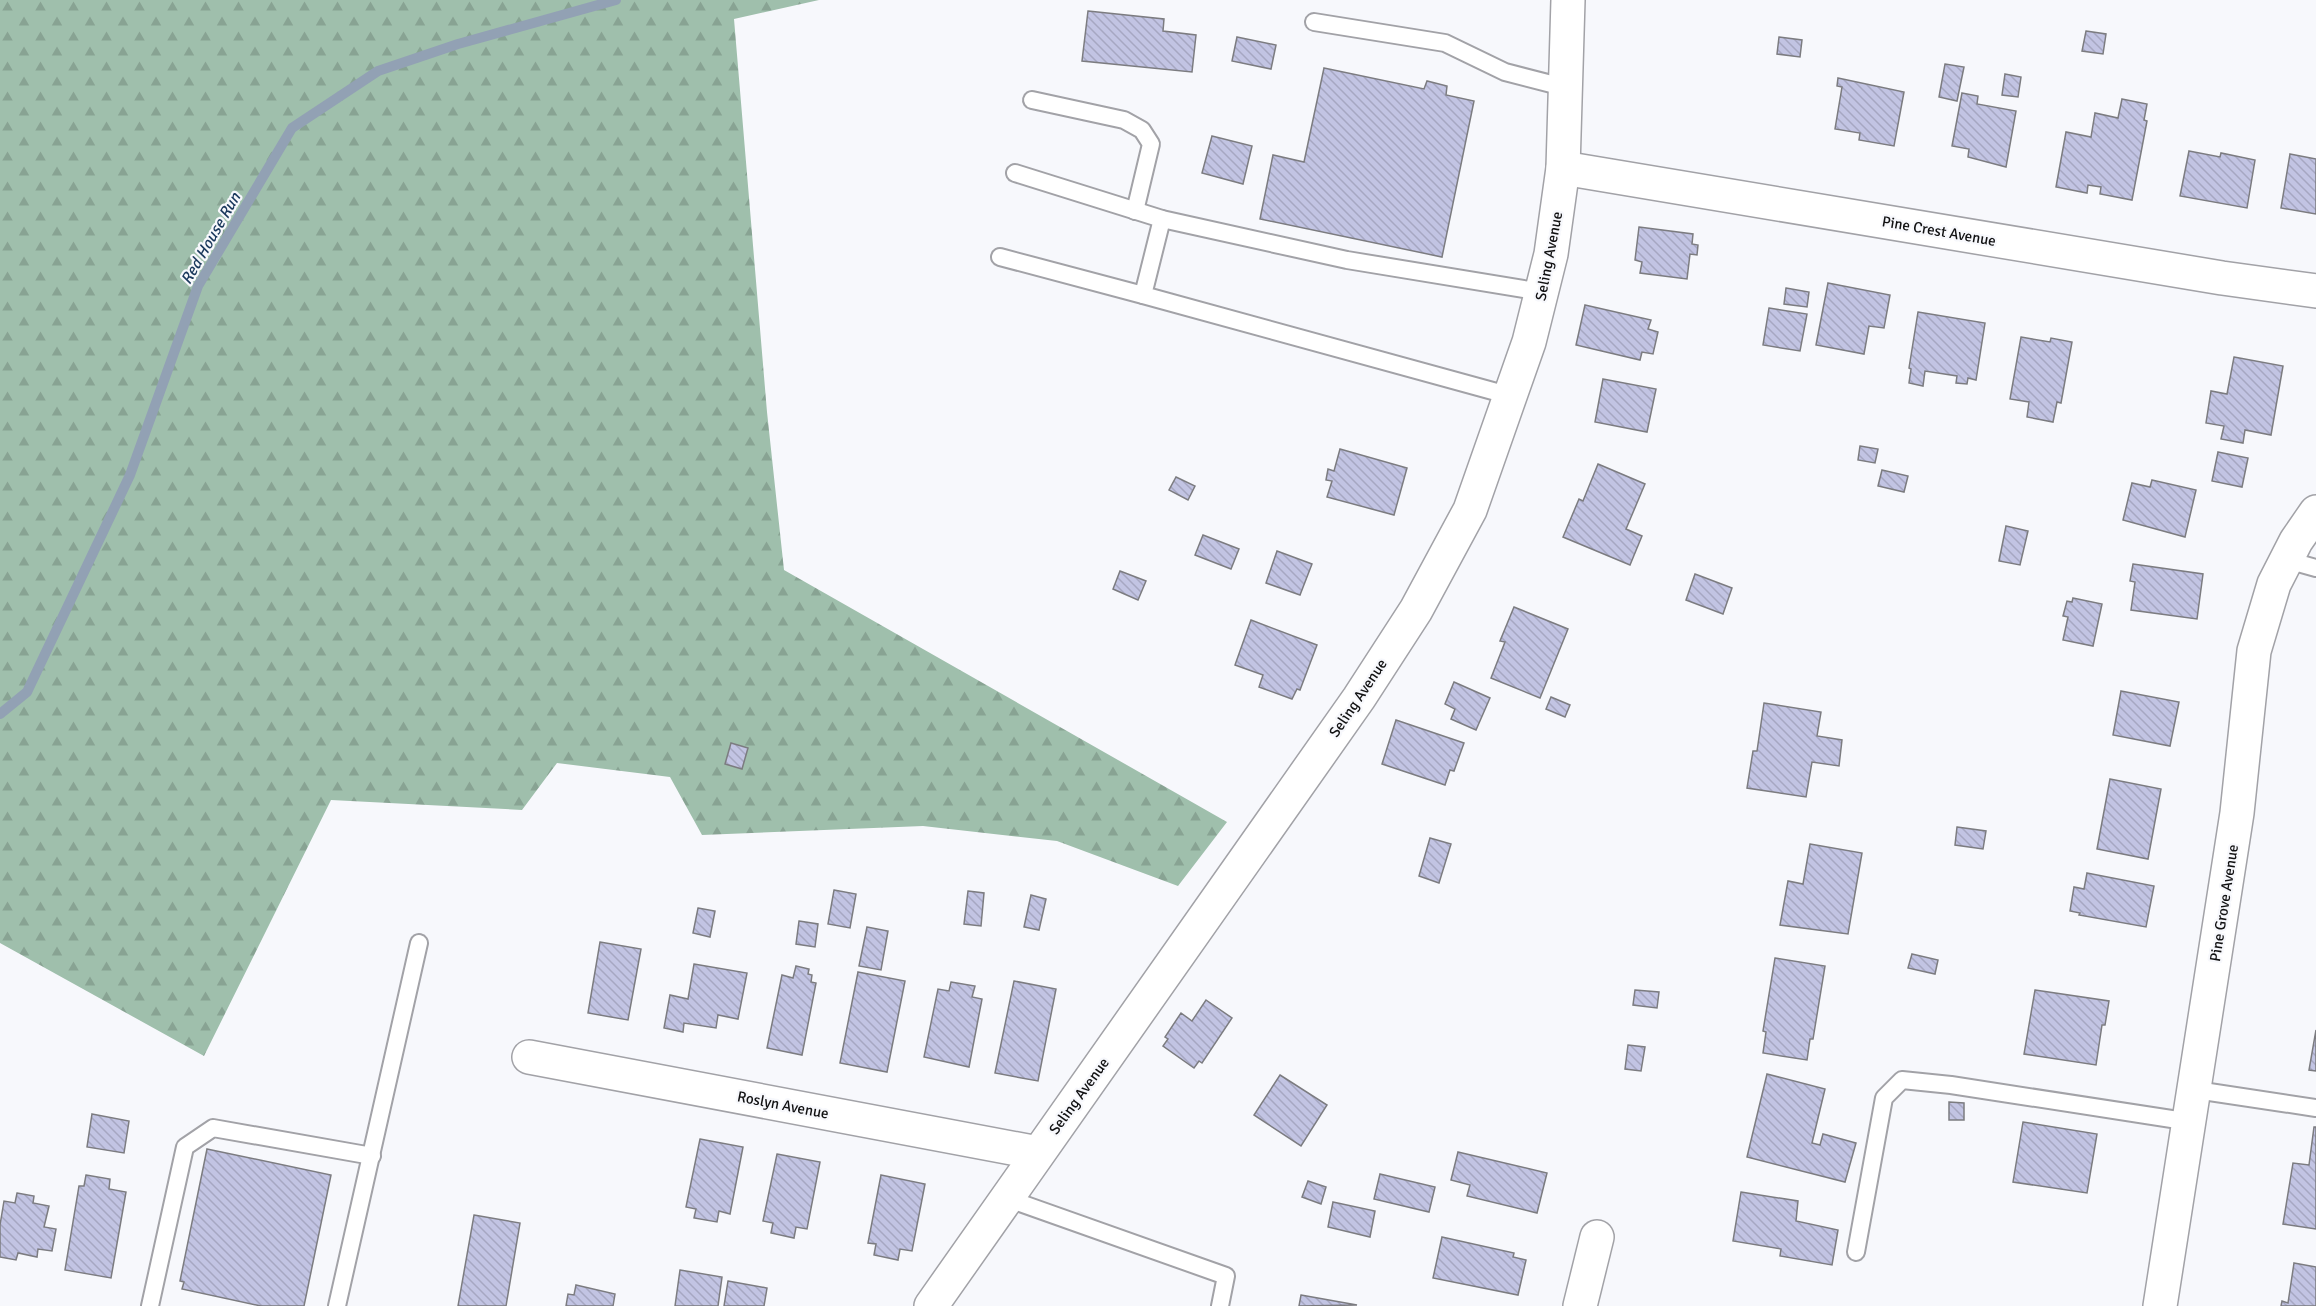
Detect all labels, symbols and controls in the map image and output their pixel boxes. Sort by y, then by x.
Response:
water label: Red House Run [177,188,246,288]
street label: Seling Avenue [1532,210,1566,302]
street label: Pine Crest Avenue [1881,212,1997,250]
street label: Seling Avenue [1325,655,1391,741]
street label: Pine Grove Avenue [2206,843,2242,963]
street label: Seling Avenue [1045,1054,1113,1138]
street label: Roslyn Avenue [736,1087,830,1123]

